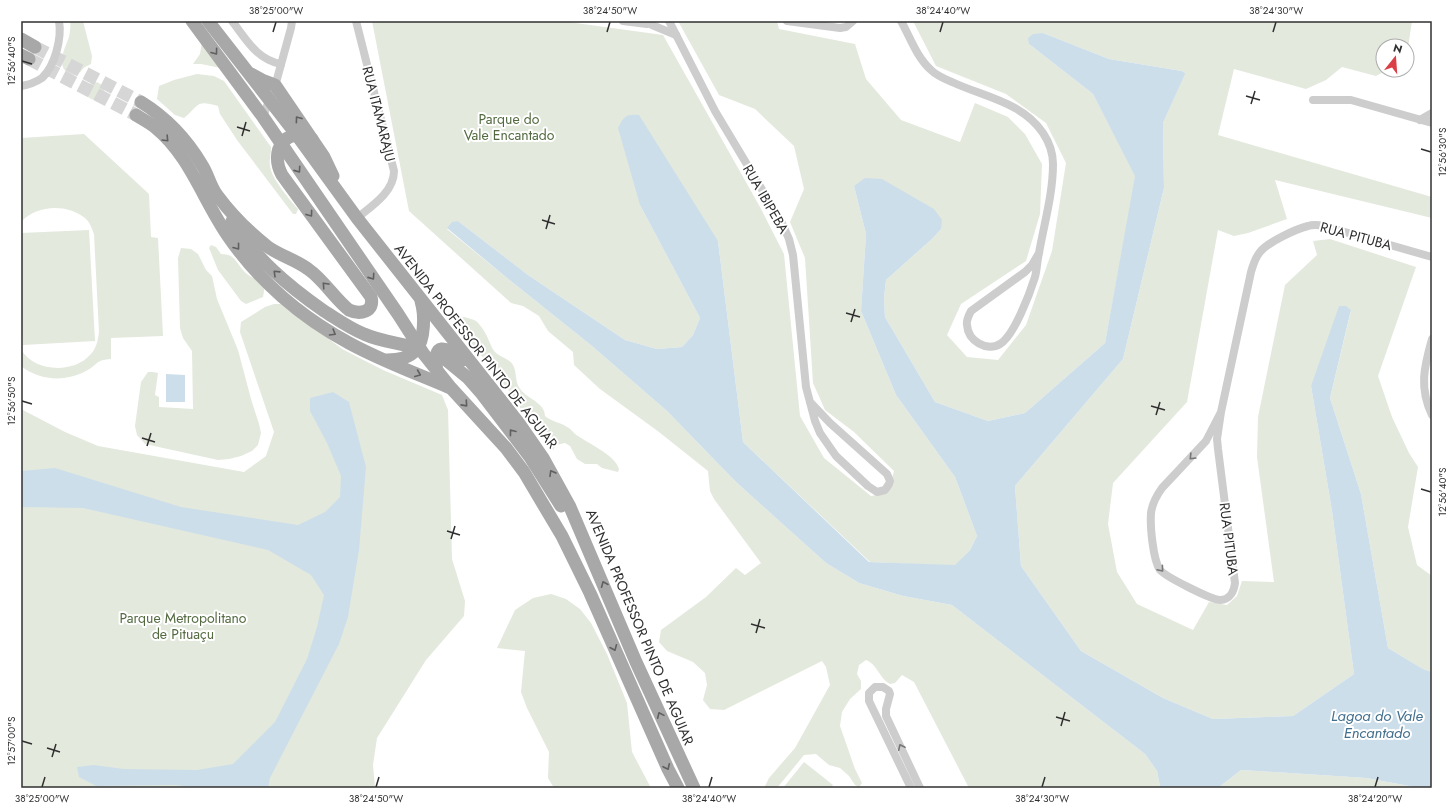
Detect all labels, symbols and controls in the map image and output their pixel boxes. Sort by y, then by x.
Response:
text: 38°25'00"W [249,3,303,18]
text: 38°24'50"W [583,3,637,18]
text: 38°24'40"W [916,3,970,18]
text: 38°24'30"W [1249,3,1303,18]
text: 12°56'40"S [4,36,19,86]
north arrow [1375,38,1415,78]
text: N [1391,40,1404,57]
one-way arrow [210,48,217,55]
street label: RUA ITAMARAJU [357,64,401,164]
park label: Parque do Vale Encantado [464,109,555,145]
one-way arrow [295,116,303,123]
text: 12°56'30"S [1435,127,1450,176]
one-way arrow [161,134,169,142]
street label: RUA IBIPEBA [738,161,794,238]
one-way arrow [293,166,301,173]
one-way arrow [306,210,313,217]
street label: RUA PITUBA [1318,217,1395,255]
street label: AVENIDA PROFESSOR PINTO DE AGUIAR [390,239,562,453]
one-way arrow [232,243,239,250]
one-way arrow [273,270,281,278]
one-way arrow [367,272,374,279]
one-way arrow [322,282,330,290]
one-way arrow [329,329,336,336]
one-way arrow [414,369,421,377]
text: 12°56'50"S [4,376,19,426]
one-way arrow [461,399,468,407]
one-way arrow [509,429,516,436]
one-way arrow [1189,452,1197,460]
text: 12°56'40"S [1435,467,1450,517]
one-way arrow [549,470,556,477]
street label: RUA PITUBA [1215,501,1243,577]
street label: AVENIDA PROFESSOR PINTO DE AGUIAR [581,506,699,748]
one-way arrow [1156,565,1163,572]
one-way arrow [600,581,608,588]
park label: Parque Metropolitano de Pituaçu [119,608,247,644]
one-way arrow [609,644,617,652]
water label: Lagoa do Vale Encantado [1331,705,1423,744]
one-way arrow [656,711,664,718]
text: 12°57'00"S [4,716,19,765]
one-way arrow [898,744,906,752]
one-way arrow [662,763,670,770]
text: 38°25'00"W [15,791,69,806]
text: 38°24'50"W [349,791,403,806]
text: 38°24'40"W [682,791,736,806]
text: 38°24'30"W [1015,791,1069,806]
text: 38°24'20"W [1348,791,1402,806]

